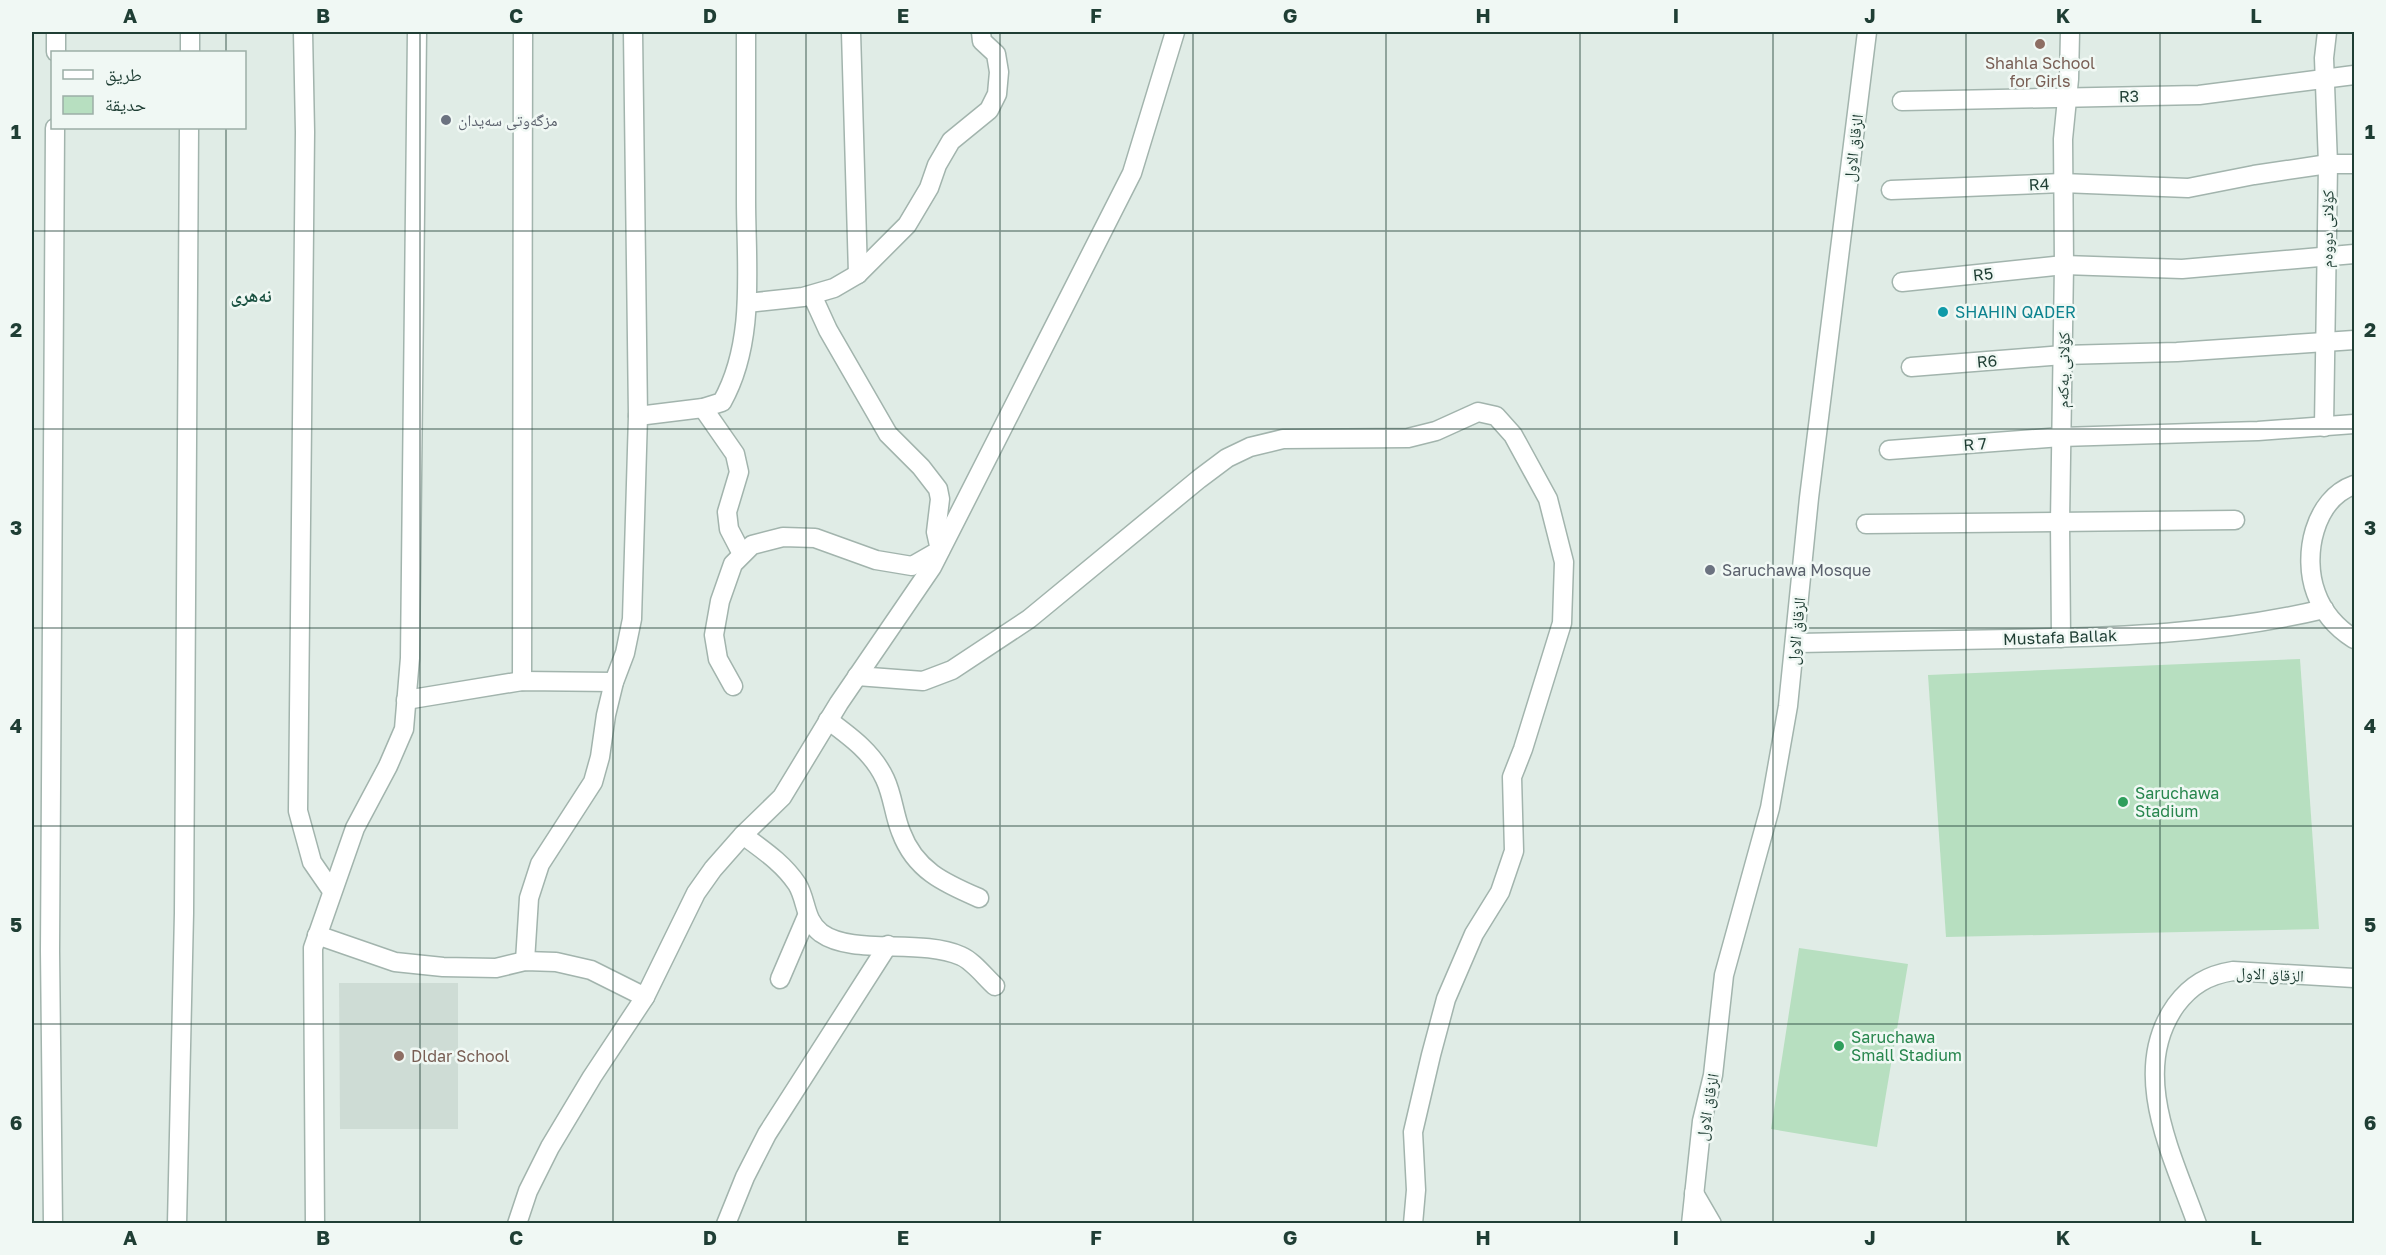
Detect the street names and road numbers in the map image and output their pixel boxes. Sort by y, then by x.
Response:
street label: R3 [2119,86,2139,106]
street label: الزقاق الاول [1839,113,1868,183]
street label: R4 [2028,173,2050,195]
street label: کۆلانی دووەم [2316,190,2339,268]
street label: R5 [1972,263,1994,285]
street label: کۆلانی یەکەم [2052,331,2075,408]
street label: R6 [1976,350,1998,372]
street label: R 7 [1963,433,1987,455]
street label: الزقاق الاول [1783,596,1810,666]
street label: Mustafa Ballak [2003,625,2117,649]
street label: الزقاق الاول [2236,962,2304,987]
street label: الزقاق الاول [1691,1072,1724,1142]

